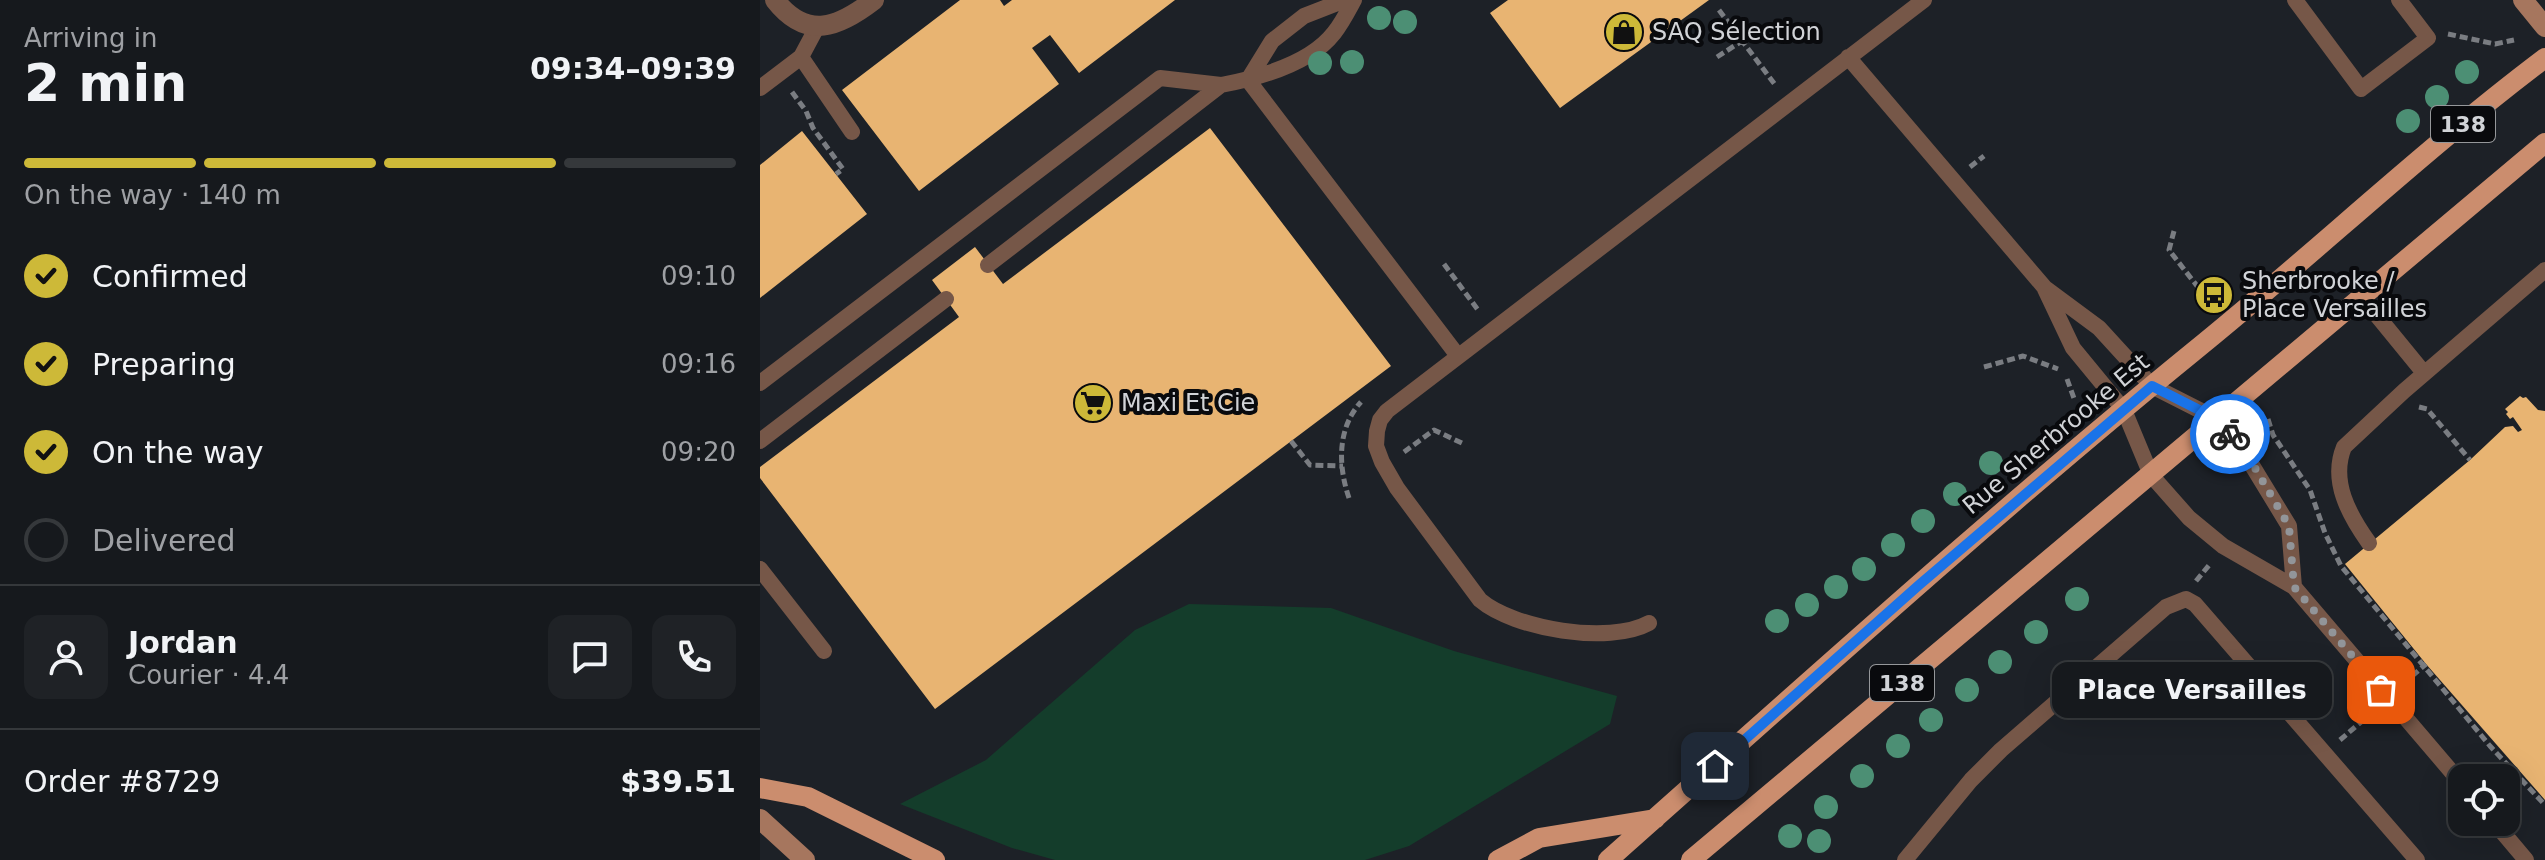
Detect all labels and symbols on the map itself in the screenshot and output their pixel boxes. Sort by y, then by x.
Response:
shop icon: SAQ Sélection [1603,11,1645,53]
place label: SAQ Sélection [1652,18,1821,46]
road number: 138 [2431,106,2495,142]
place label: Sherbrooke / Place Versailles [2242,267,2427,323]
bus stop icon: Sherbrooke / Place Versailles [2193,274,2235,316]
street label: Rue Sherbrooke Est [1957,348,2155,520]
supermarket icon: Maxi Et Cie [1072,382,1114,424]
place label: Maxi Et Cie [1121,389,1255,417]
courier [2190,394,2270,474]
pin [2347,656,2415,724]
callout: Place Versailles [2053,662,2333,718]
road number: 138 [1870,665,1934,701]
pin [1681,732,1749,800]

